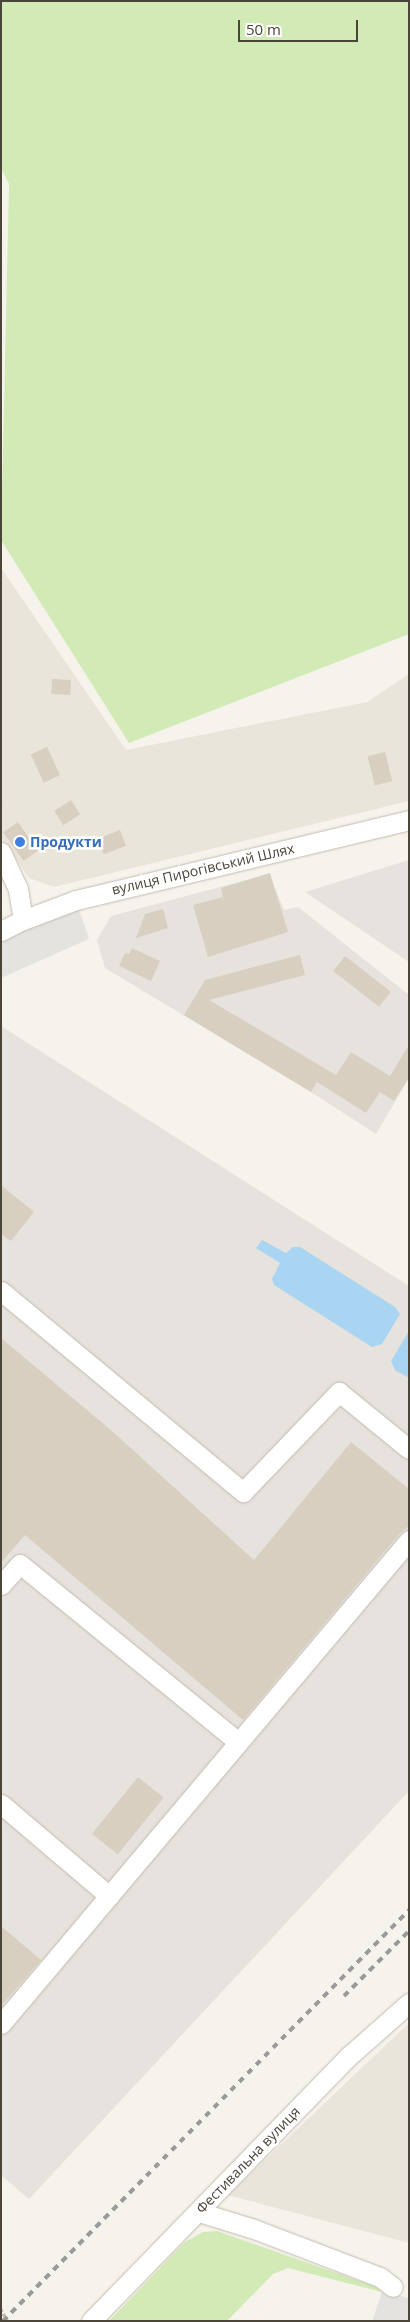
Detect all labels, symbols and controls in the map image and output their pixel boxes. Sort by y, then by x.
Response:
scale bar [240,10,360,42]
text: 50 m [246,19,281,39]
place label: Продукти [30,834,102,850]
marker: Продукти [14,836,26,848]
street label: вулиця Пирогівський Шлях [110,840,296,898]
street label: Фестивальна вулиця [193,2103,303,2217]

